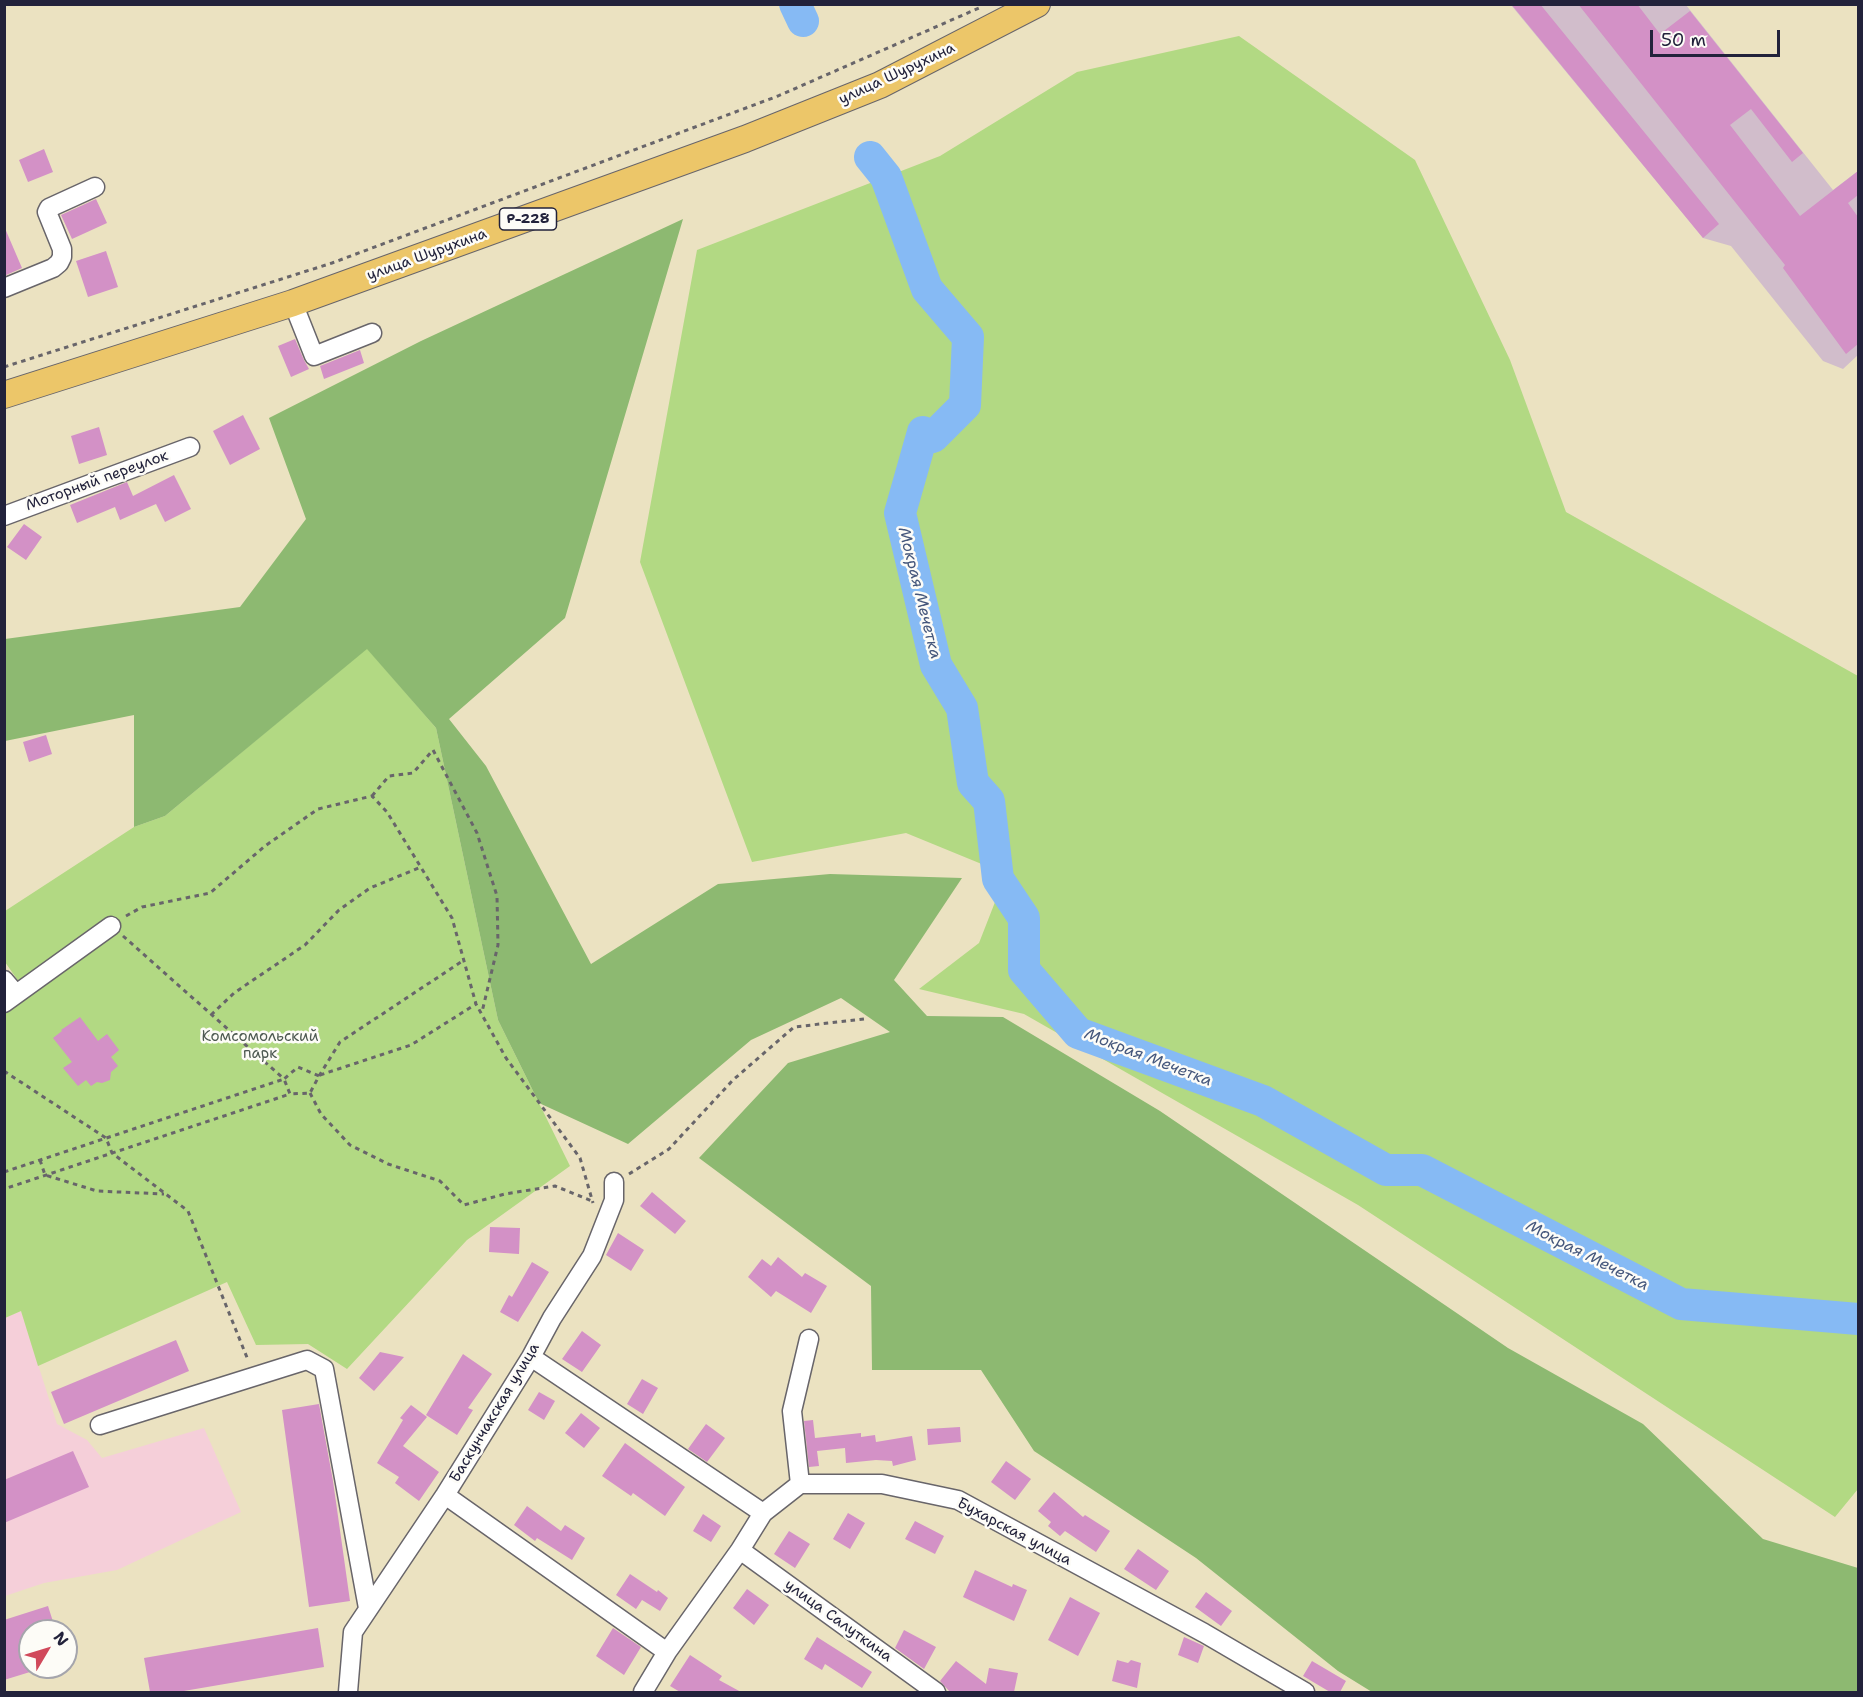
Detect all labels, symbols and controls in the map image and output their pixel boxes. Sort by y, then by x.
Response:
scale bar [1653,18,1784,56]
text: 50 m [1661,28,1706,52]
street label: улица Шурухина [836,39,958,109]
road number: Р-228 [500,208,556,230]
street label: улица Шурухина [365,225,489,285]
street label: Моторный переулок [23,447,171,515]
water label: Мокрая Мечетка [893,525,945,661]
water label: Мокрая Мечетка [1081,1025,1215,1091]
park label: Комсомольский парк [201,1028,319,1063]
water label: Мокрая Мечетка [1522,1217,1652,1295]
street label: Баскунчакская улица [446,1340,544,1486]
street label: Бухарская улица [954,1494,1074,1570]
street label: улица Салуткина [781,1576,895,1666]
north arrow [18,1619,78,1679]
text: N [49,1627,73,1650]

